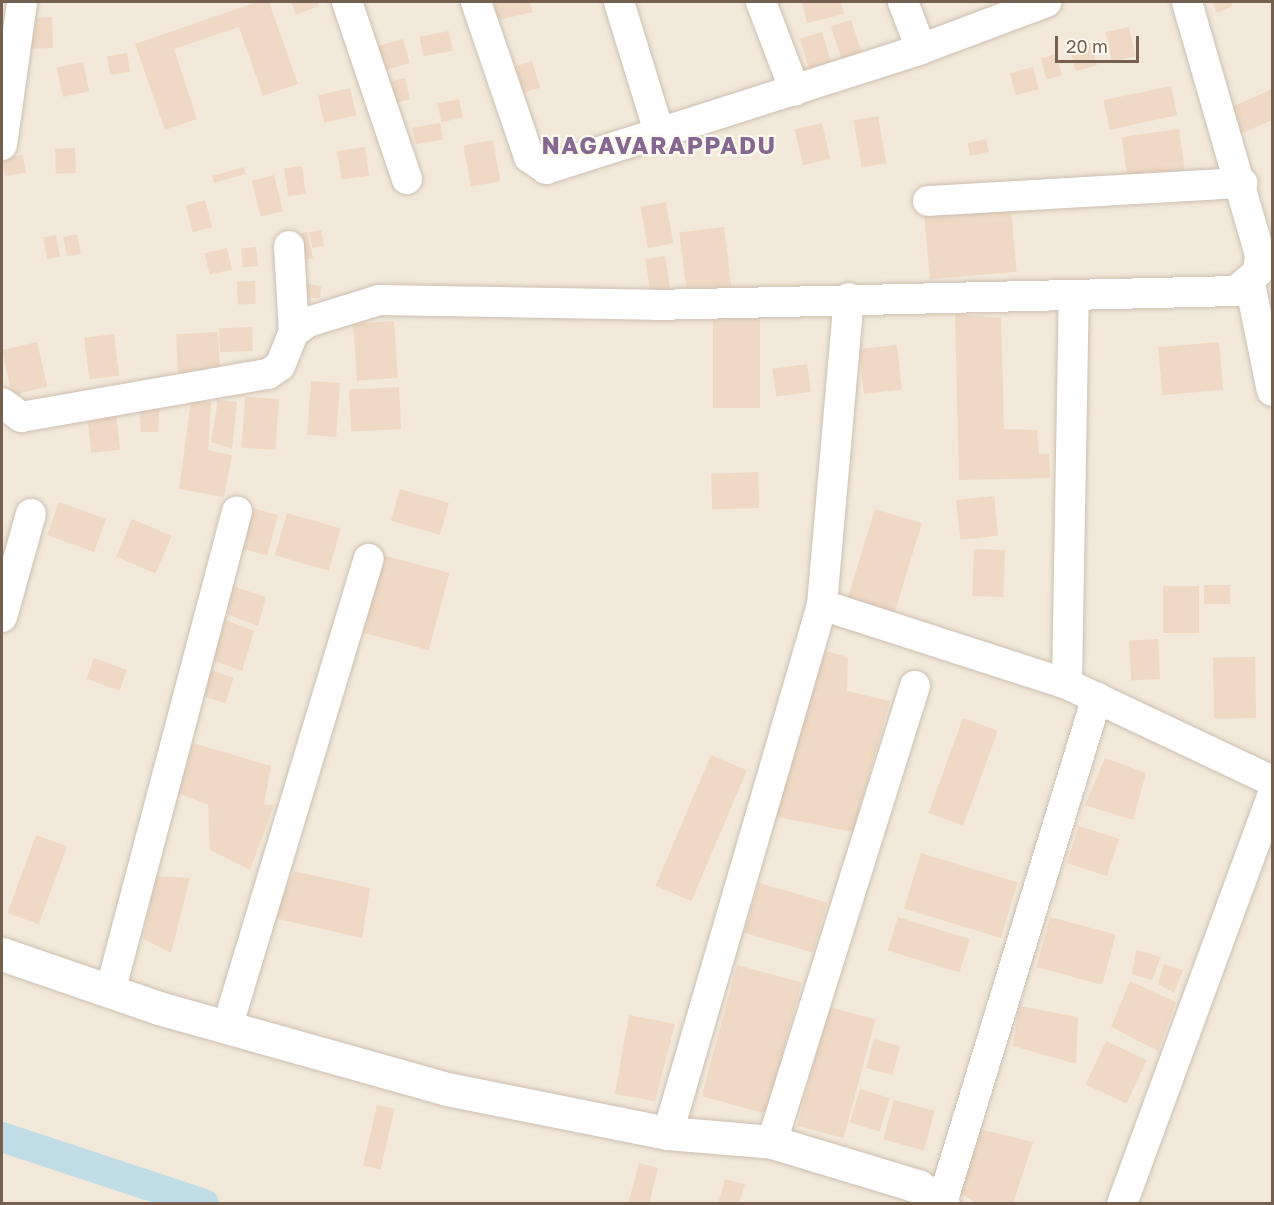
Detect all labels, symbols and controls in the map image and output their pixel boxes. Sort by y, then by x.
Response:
scale bar [1058,24,1142,62]
text: 20 m [1066,35,1108,57]
district label: NAGAVARAPPADU [541,131,777,159]

